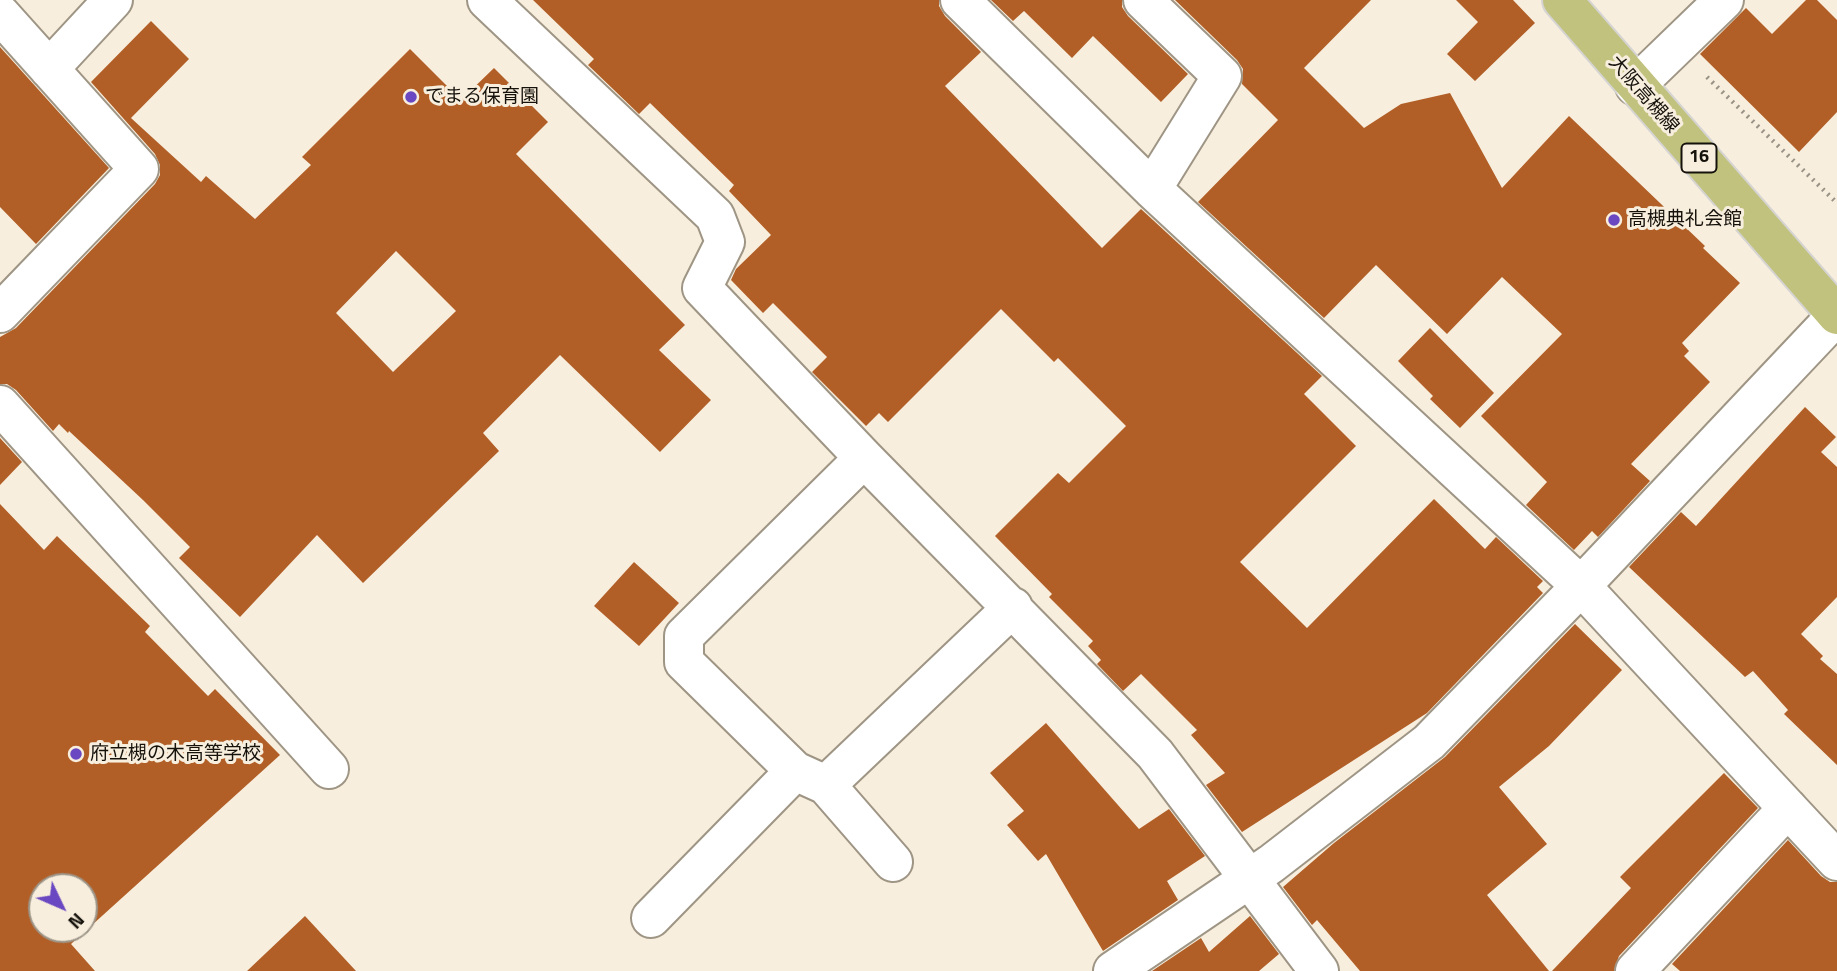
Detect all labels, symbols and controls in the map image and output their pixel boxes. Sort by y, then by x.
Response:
street label: 大阪高槻線 [1603,52,1683,138]
place label: でまる保育園 [425,86,539,108]
marker: でまる保育園 [403,89,419,105]
road number: 16 [1682,144,1716,173]
place label: 高槻典礼会館 [1628,209,1742,231]
marker: 高槻典礼会館 [1606,212,1622,228]
place label: 府立槻の木高等学校 [90,743,261,765]
marker: 府立槻の木高等学校 [68,746,84,762]
north arrow [28,873,98,943]
text: N [62,907,92,936]

